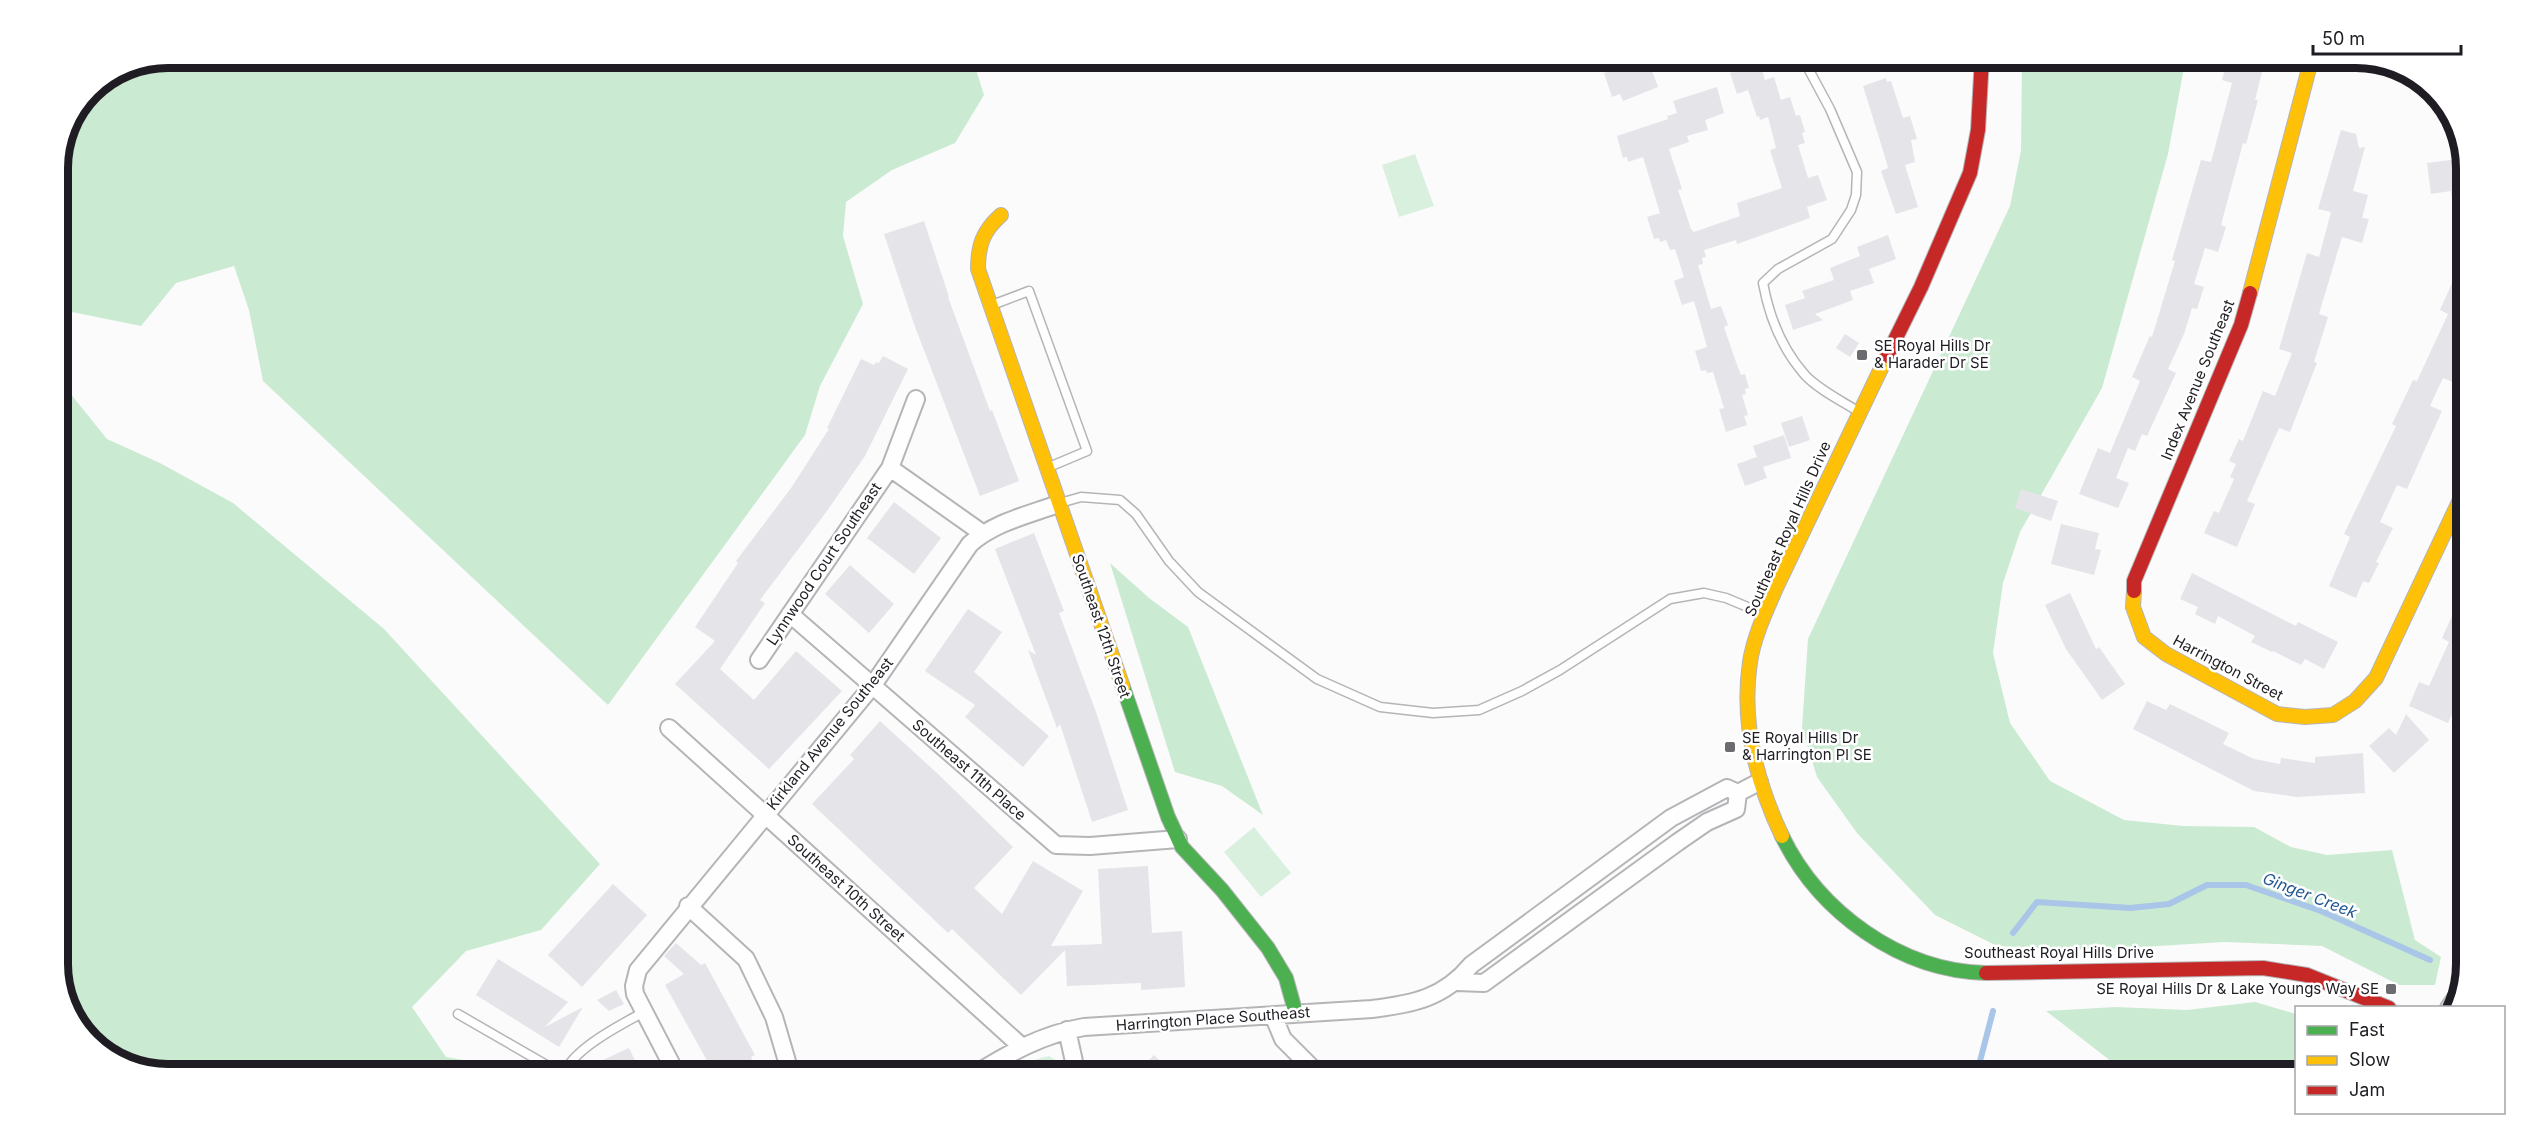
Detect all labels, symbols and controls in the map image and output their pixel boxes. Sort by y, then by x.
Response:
scale bar [2313,18,2462,56]
text: 50 m [2322,28,2365,49]
street label: Index Avenue Southeast [2157,297,2238,463]
place label: SE Royal Hills Dr & Harader Dr SE [1874,336,1991,372]
marker: SE Royal Hills Dr & Harader Dr SE [1855,348,1869,362]
street label: Southeast Royal Hills Drive [1740,438,1835,619]
street label: Lynnwood Court Southeast [762,479,885,649]
street label: Southeast 12th Street [1068,551,1135,700]
street label: Harrington Street [2170,630,2287,705]
street label: Kirkland Avenue Southeast [762,654,897,814]
street label: Southeast 11th Place [908,715,1030,824]
place label: SE Royal Hills Dr & Harrington Pl SE [1742,728,1872,764]
marker: SE Royal Hills Dr & Harrington Pl SE [1723,740,1737,754]
street label: Southeast 10th Street [784,830,909,946]
water label: Ginger Creek [2260,868,2360,922]
street label: Southeast Royal Hills Drive [1964,943,2154,962]
place label: SE Royal Hills Dr & Lake Youngs Way SE [2096,979,2379,998]
marker: SE Royal Hills Dr & Lake Youngs Way SE [2384,982,2398,996]
street label: Harrington Place Southeast [1115,1002,1311,1035]
legend [2295,1006,2505,1114]
text: Fast [2349,1019,2385,1040]
text: Slow [2349,1049,2390,1070]
text: Jam [2349,1079,2385,1100]

